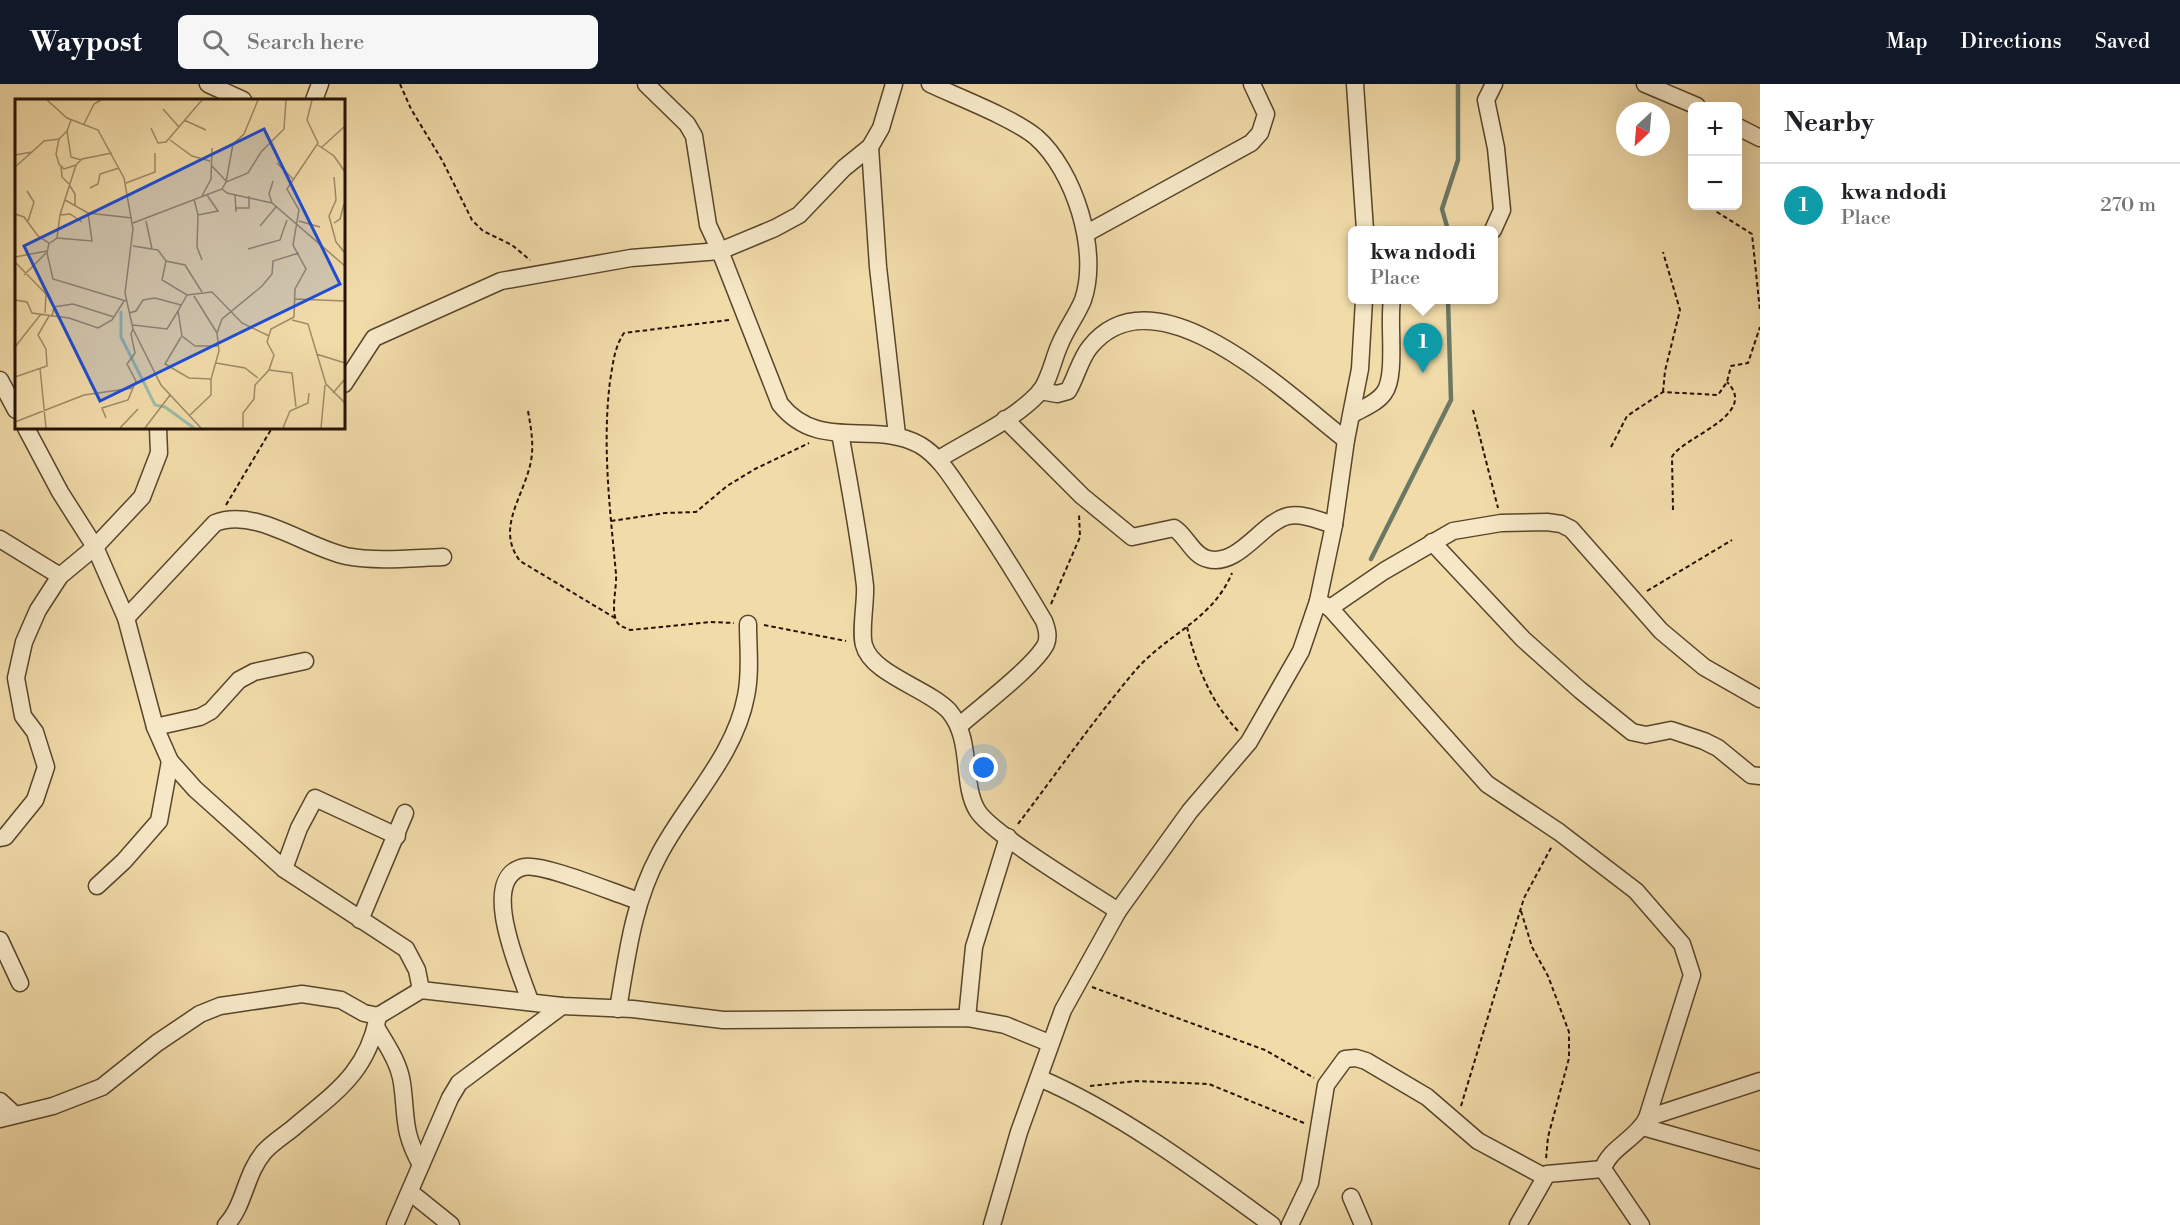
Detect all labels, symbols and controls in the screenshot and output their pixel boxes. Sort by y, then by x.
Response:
search box [178,15,598,69]
text: Waypost [30,25,142,60]
icon: search [199,26,232,59]
text: Search here [247,29,364,56]
text: Map [1886,29,1928,55]
text: Directions [1961,29,2062,55]
text: Saved [2095,29,2150,55]
inset map [15,99,345,429]
north arrow [1616,102,1670,156]
map controls [1688,102,1742,210]
button: + [1688,102,1742,156]
text: Nearby [1784,107,1874,139]
button: − [1688,156,1742,210]
text: kwa ndodi [1841,179,1947,206]
text: 1 [1799,193,1808,218]
text: 270 m [2100,193,2156,218]
text: Place [1841,206,1891,231]
popup [1348,226,1498,304]
text: kwa ndodi [1370,239,1476,266]
text: Place [1370,266,1420,291]
pin: 1 [1404,324,1442,373]
your location [969,753,998,782]

